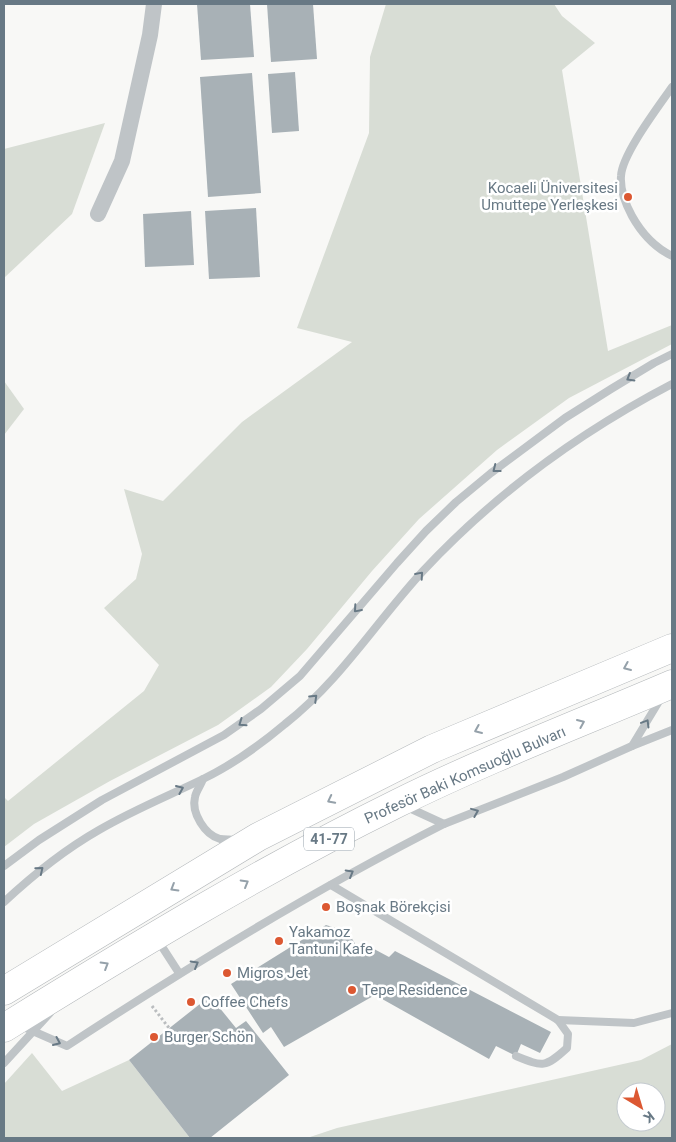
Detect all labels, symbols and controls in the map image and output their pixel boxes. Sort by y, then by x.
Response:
place label: Kocaeli Üniversitesi Umuttepe Yerleşkesi [481,179,618,214]
marker: Kocaeli Üniversitesi Umuttepe Yerleşkesi [622,191,634,203]
one-way arrow [626,371,635,381]
one-way arrow [493,464,502,472]
one-way arrow [414,572,423,581]
one-way arrow [354,604,363,613]
one-way arrow [623,660,632,671]
one-way arrow [308,695,317,704]
one-way arrow [238,717,248,726]
one-way arrow [576,718,585,729]
one-way arrow [640,719,649,728]
street label: Profesör Baki Komsuoğlu Bulvarı [362,722,568,828]
one-way arrow [474,724,483,734]
one-way arrow [176,784,184,794]
one-way arrow [328,794,337,804]
one-way arrow [470,808,479,818]
road number: 41-77 [304,828,354,851]
one-way arrow [35,867,44,876]
one-way arrow [345,870,354,880]
one-way arrow [240,880,249,890]
one-way arrow [171,881,180,891]
place label: Boşnak Börekçisi [336,898,451,916]
marker: Boşnak Börekçisi [320,901,332,913]
place label: Yakamoz Tantuni Kafe [289,923,373,958]
marker: Yakamoz Tantuni Kafe [273,935,285,947]
one-way arrow [189,960,198,970]
one-way arrow [99,962,108,972]
place label: Migros Jet [237,964,308,982]
marker: Migros Jet [221,967,233,979]
place label: Tepe Residence [362,981,467,999]
marker: Tepe Residence [346,984,358,996]
place label: Coffee Chefs [201,993,288,1011]
marker: Coffee Chefs [185,996,197,1008]
place label: Burger Schön [164,1028,254,1046]
marker: Burger Schön [148,1031,160,1043]
one-way arrow [52,1035,61,1046]
north arrow [616,1082,666,1132]
text: K [640,1108,657,1126]

